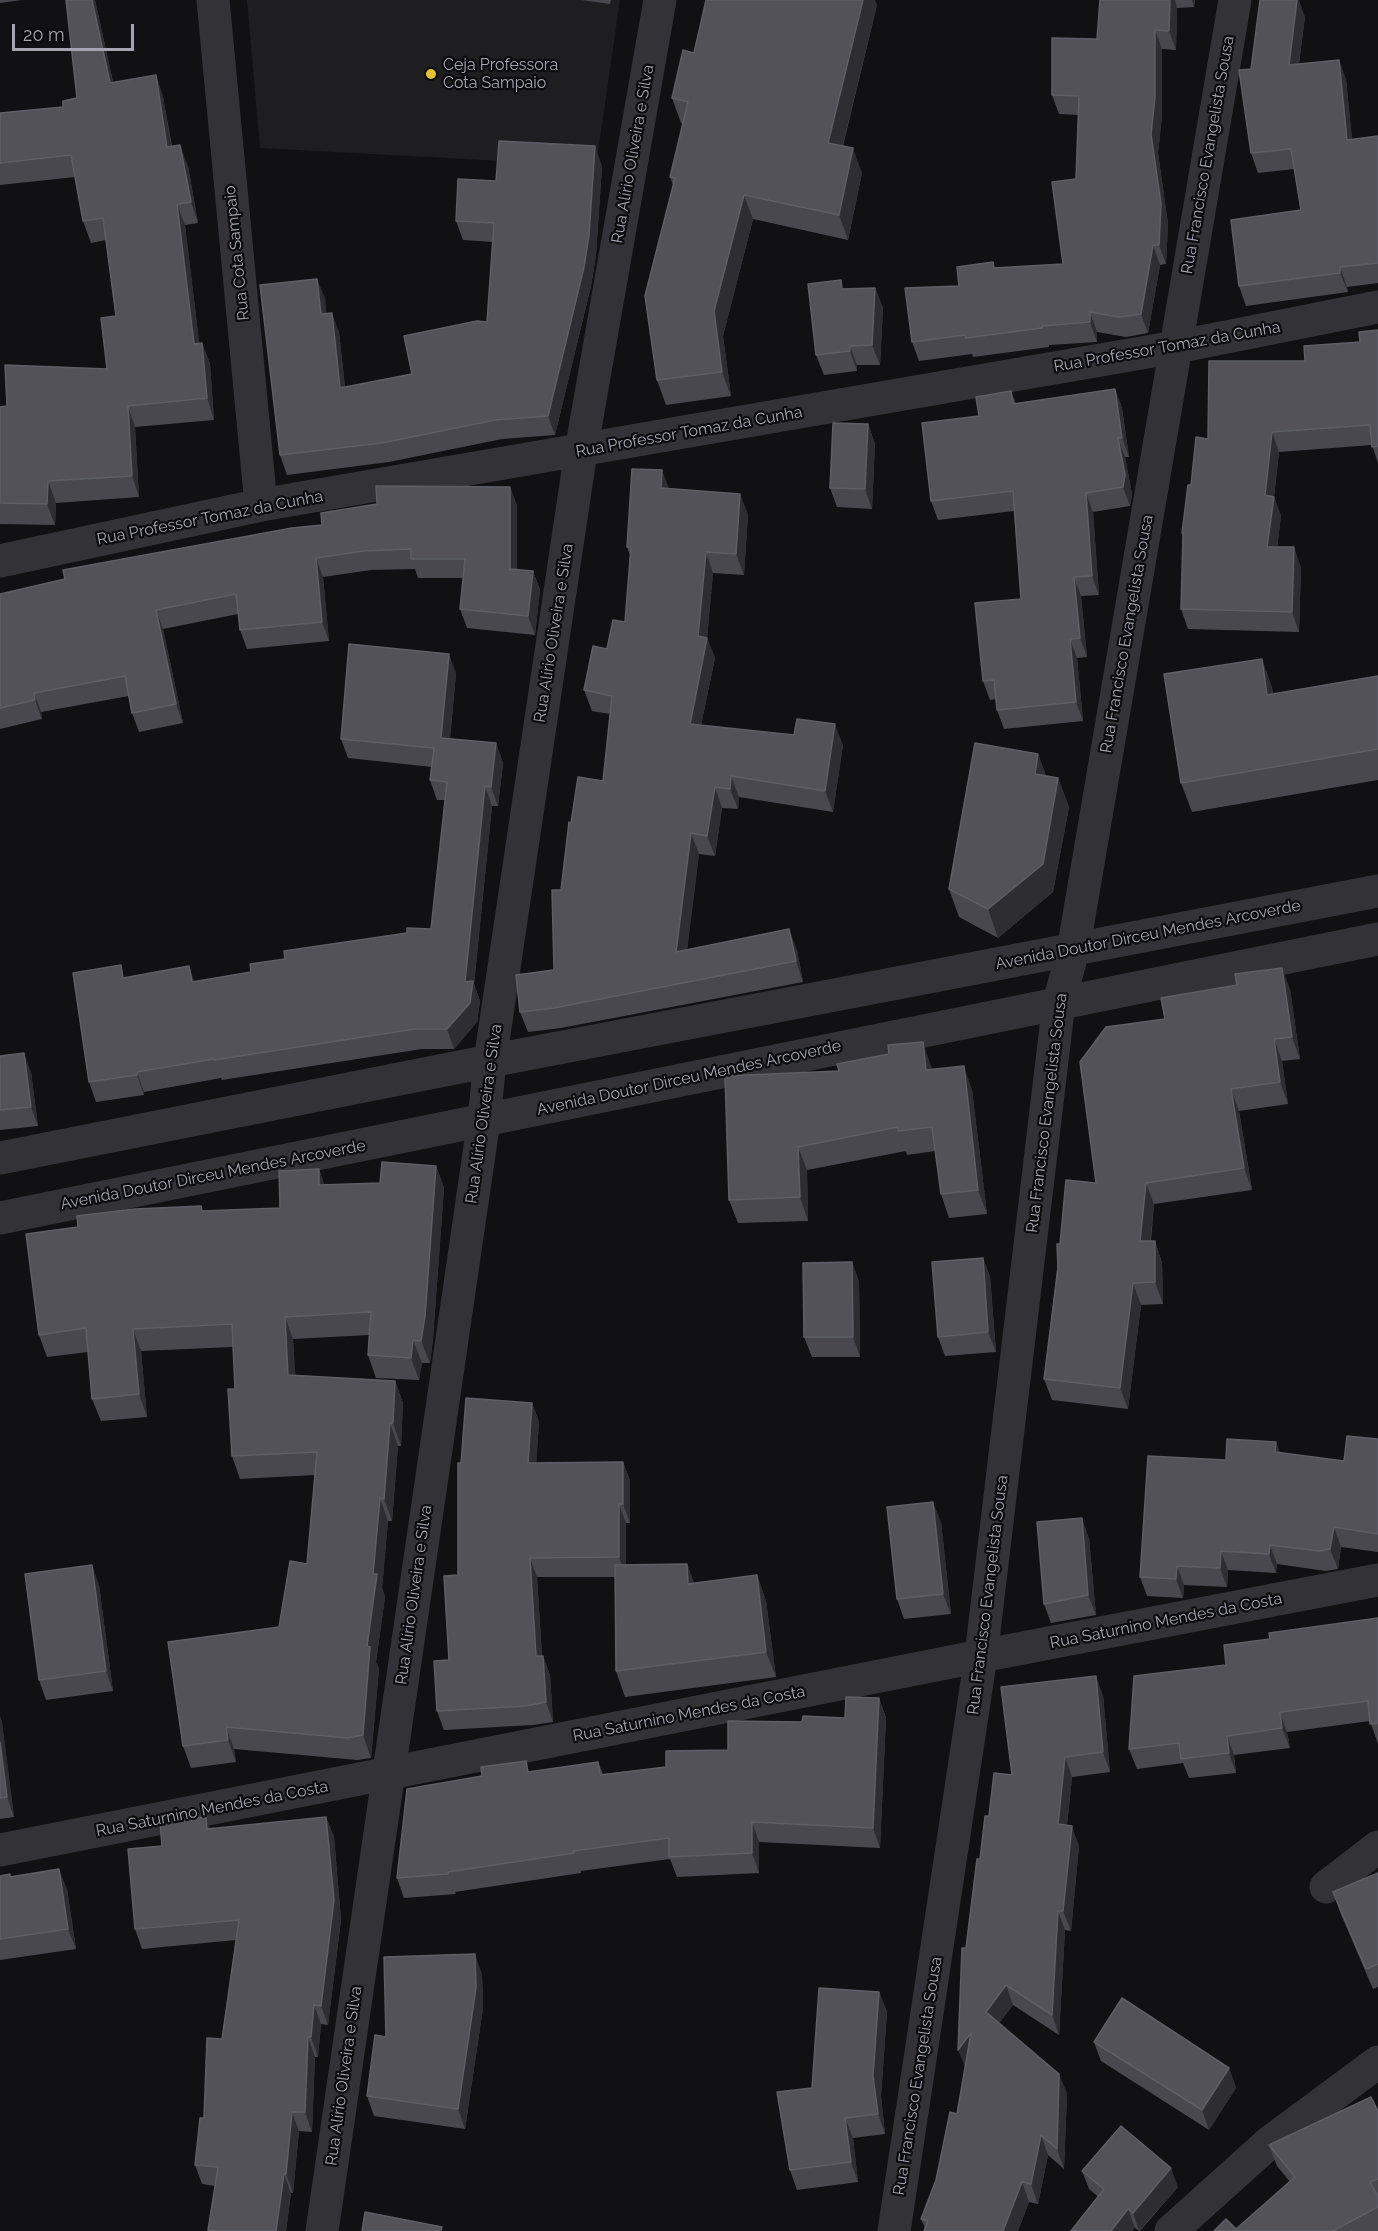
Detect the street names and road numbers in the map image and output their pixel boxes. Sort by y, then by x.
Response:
street label: Rua Francisco Evangelista Sousa [1178,34,1238,276]
street label: Rua Alírio Oliveira e Silva [608,63,658,245]
street label: Rua Cota Sampaio [220,184,254,322]
street label: Rua Professor Tomaz da Cunha [1052,318,1282,376]
street label: Rua Professor Tomaz da Cunha [574,403,804,461]
street label: Rua Professor Tomaz da Cunha [95,487,325,549]
street label: Rua Francisco Evangelista Sousa [1097,513,1157,755]
street label: Rua Alírio Oliveira e Silva [530,542,578,724]
street label: Avenida Doutor Dirceu Mendes Arcoverde [994,896,1302,974]
street label: Rua Francisco Evangelista Sousa [1023,992,1071,1234]
street label: Rua Alírio Oliveira e Silva [462,1023,506,1205]
street label: Avenida Doutor Dirceu Mendes Arcoverde [535,1036,843,1120]
street label: Avenida Doutor Dirceu Mendes Arcoverde [59,1136,367,1214]
street label: Rua Francisco Evangelista Sousa [964,1474,1012,1716]
street label: Rua Alírio Oliveira e Silva [392,1504,436,1686]
street label: Rua Saturnino Mendes da Costa [1048,1589,1284,1653]
street label: Rua Saturnino Mendes da Costa [571,1682,807,1746]
street label: Rua Saturnino Mendes da Costa [94,1777,330,1841]
street label: Rua Francisco Evangelista Sousa [890,1955,946,2197]
street label: Rua Alírio Oliveira e Silva [322,1985,366,2167]

